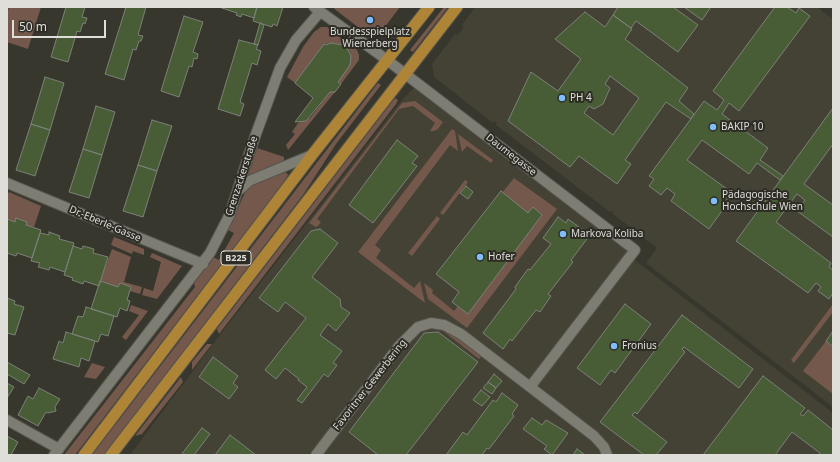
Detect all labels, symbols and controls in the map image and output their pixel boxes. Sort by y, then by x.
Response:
scale bar [14,12,108,38]
marker: Bundesspielplatz Wienerberg [365,15,375,25]
text: 50 m [19,18,47,35]
place label: Bundesspielplatz Wienerberg [330,26,410,50]
place label: PH 4 [570,92,592,104]
marker: PH 4 [557,93,567,103]
place label: BAKIP 10 [721,121,764,133]
marker: BAKIP 10 [708,122,718,132]
street label: Daumegasse [483,131,539,179]
street label: Grenzackerstraße [223,135,261,217]
place label: Pädagogische Hochschule Wien [722,189,803,212]
marker: Pädagogische Hochschule Wien [709,196,719,206]
street label: Dr.-Eberle-Gasse [67,203,143,245]
place label: Markova Koliba [571,228,643,240]
marker: Markova Koliba [558,229,568,239]
road number: B225 [221,251,251,265]
place label: Hofer [488,251,515,263]
marker: Hofer [475,252,485,262]
street label: Favoritner Gewerbering [331,337,409,433]
place label: Fronius [622,340,657,352]
marker: Fronius [609,341,619,351]

